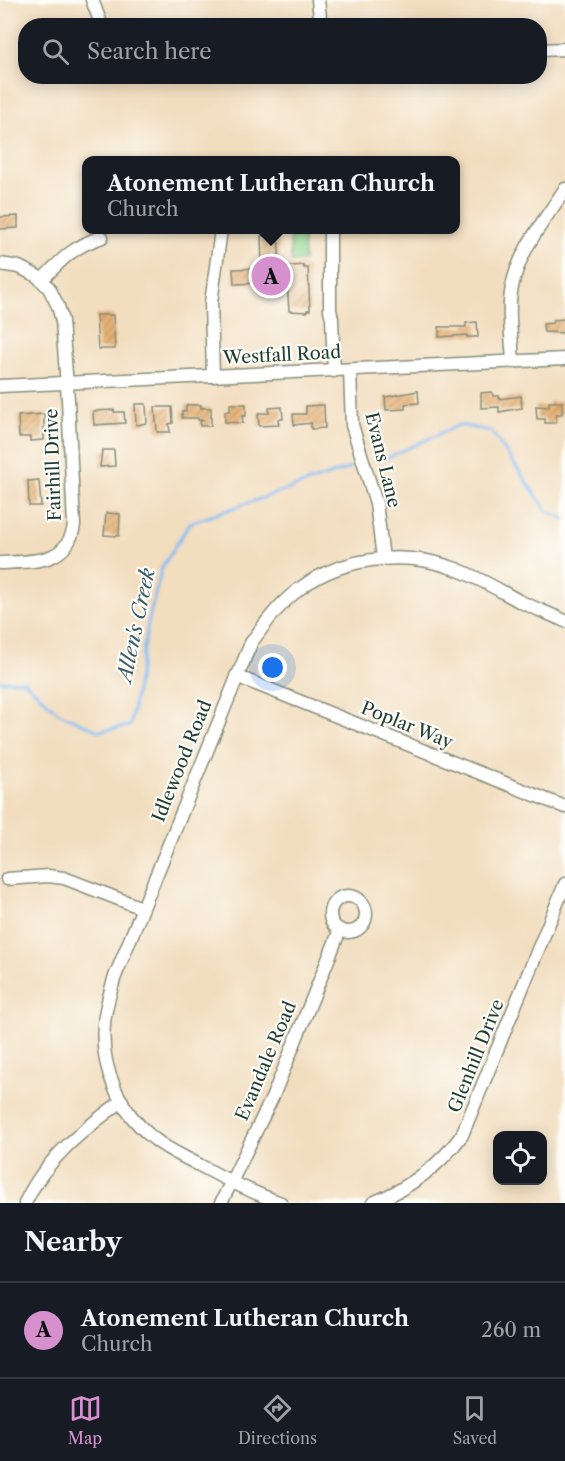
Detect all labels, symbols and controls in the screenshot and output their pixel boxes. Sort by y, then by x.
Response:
search box [18,18,547,84]
icon: search [39,35,72,68]
text: Search here [87,38,212,65]
popup [82,156,460,234]
text: Atonement Lutheran Church [107,170,435,197]
text: Church [107,197,178,221]
pin: A [252,254,290,298]
street label: Westfall Road [221,341,342,369]
street label: Fairhill Drive [40,408,66,522]
street label: Evans Lane [361,410,405,510]
water label: Allen's Creek [112,565,160,687]
your location [258,653,287,682]
street label: Idlewood Road [148,697,216,825]
street label: Poplar Way [358,697,457,754]
street label: Glenhill Drive [443,996,509,1116]
street label: Evandale Road [231,998,301,1124]
map controls [493,1131,547,1185]
button: locate [493,1131,547,1185]
text: Nearby [24,1226,122,1258]
text: Atonement Lutheran Church [81,1305,409,1332]
text: A [36,1318,51,1342]
text: 260 m [481,1318,541,1342]
text: Church [81,1332,152,1356]
tab: Map [68,1392,102,1448]
tab: Directions [238,1392,317,1448]
tab: Saved [453,1392,497,1448]

